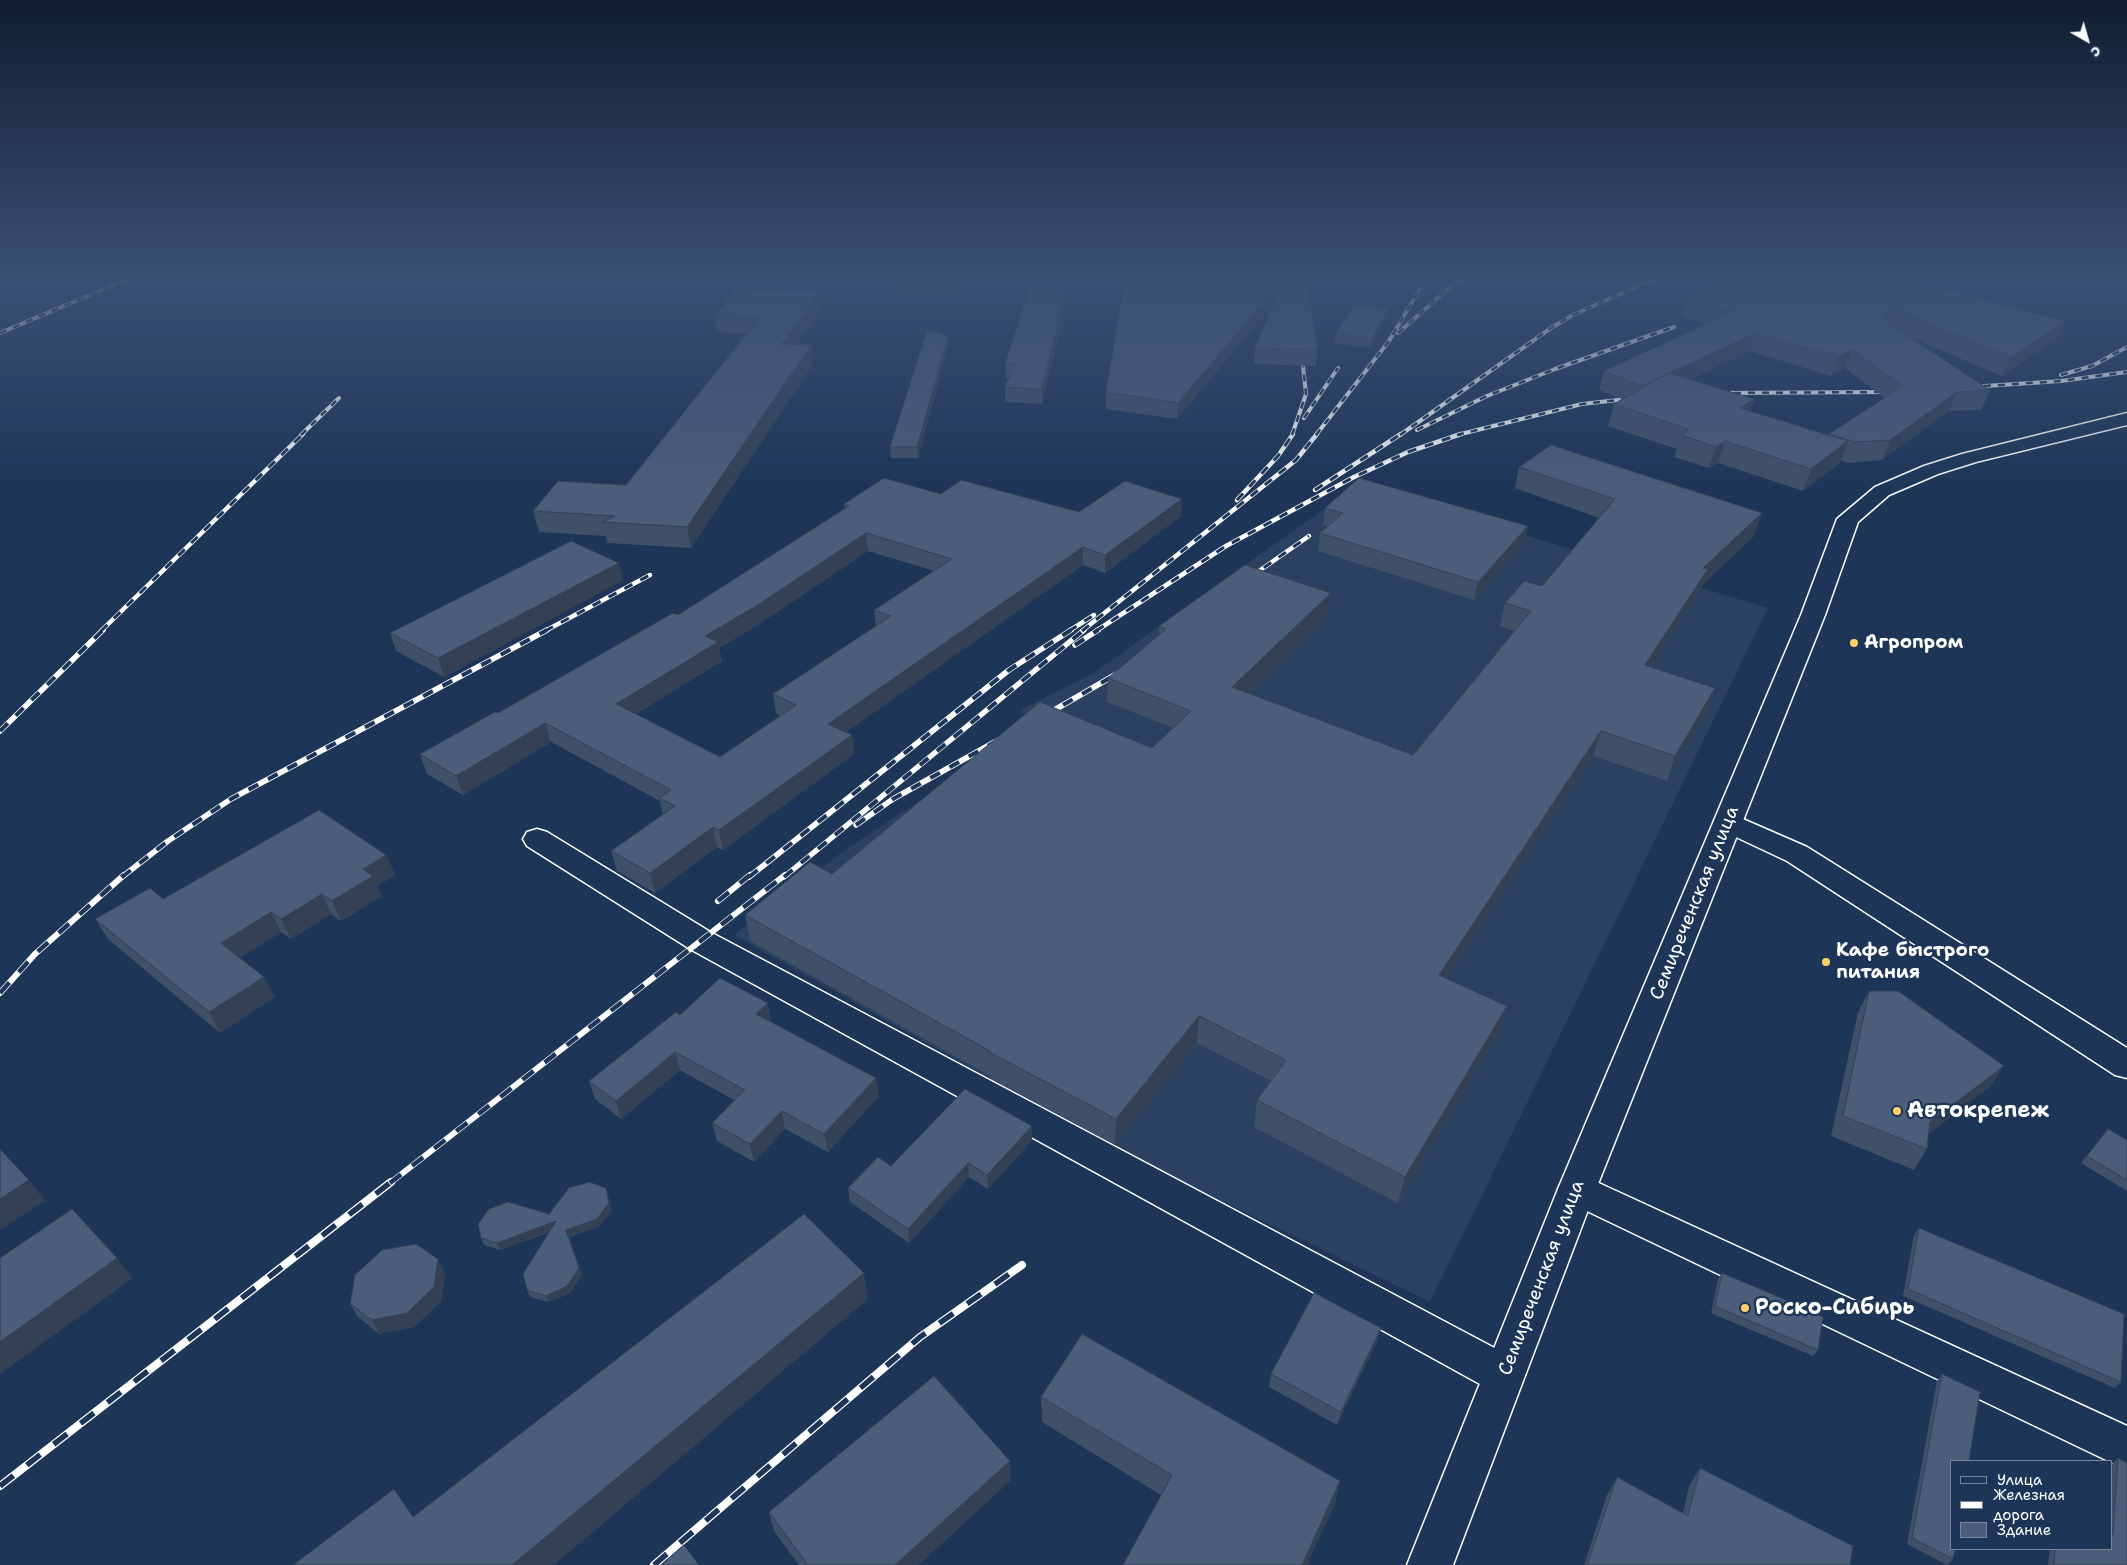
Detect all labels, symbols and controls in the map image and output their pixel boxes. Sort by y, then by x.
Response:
north arrow [2062,15,2112,65]
text: С [2087,42,2105,62]
place label: Агропром [1864,632,1963,654]
marker: Агропром [1848,637,1860,649]
street label: Семиреченская улица [1646,803,1744,1003]
place label: Кафе быстрого питания [1836,940,1989,984]
marker: Кафе быстрого питания [1820,956,1832,968]
place label: Автокрепеж [1907,1098,2049,1124]
marker: Автокрепеж [1891,1105,1903,1117]
street label: Семиреченская улица [1494,1177,1590,1379]
place label: Роско-Сибирь [1755,1295,1914,1321]
marker: Роско-Сибирь [1739,1302,1751,1314]
legend [1950,1460,2112,1550]
text: Улица [1997,1470,2042,1490]
text: Железная дорога [1993,1485,2065,1525]
text: Здание [1997,1520,2051,1540]

